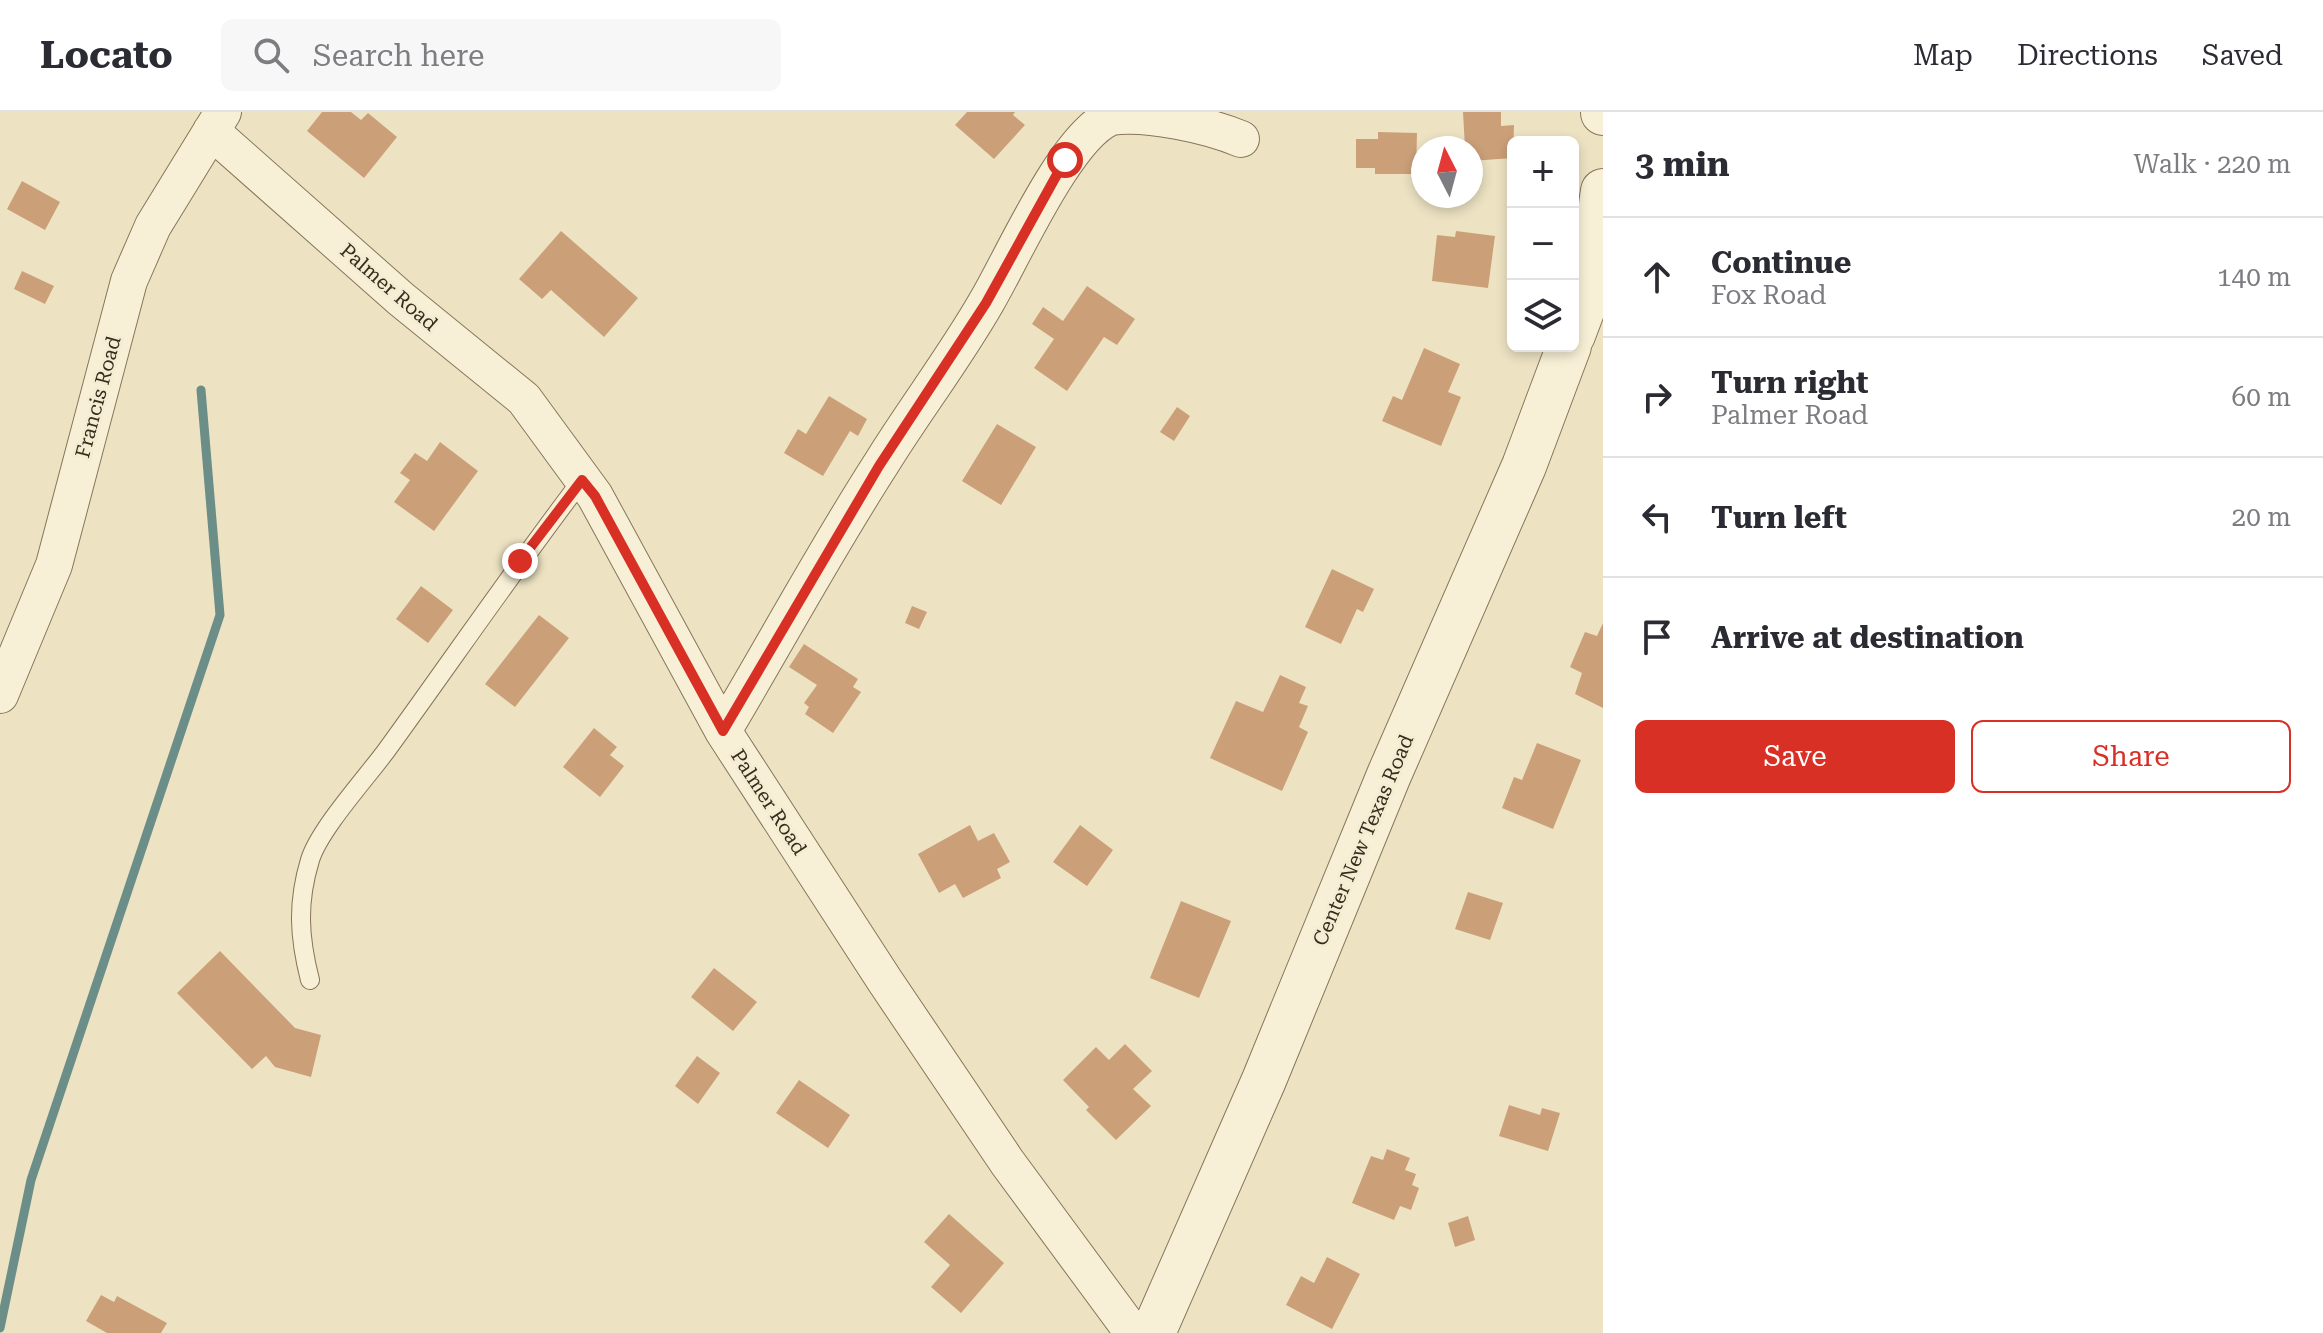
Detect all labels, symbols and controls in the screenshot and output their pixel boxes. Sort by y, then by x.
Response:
search box [221,19,781,91]
text: Locato [40,33,173,77]
icon: search [249,33,293,77]
text: Search here [313,38,485,73]
text: Map [1913,39,1973,72]
text: Directions [2017,39,2158,72]
text: Saved [2202,39,2283,72]
north arrow [1411,136,1483,208]
map controls [1507,136,1579,352]
button: + [1507,136,1579,208]
route start [1047,142,1083,178]
text: 3 min [1635,144,1730,184]
text: Walk · 220 m [2133,149,2291,179]
button: − [1507,208,1579,280]
street label: Palmer Road [335,238,443,336]
text: Continue [1711,245,1851,280]
icon: ahead [1635,255,1679,299]
text: 140 m [2217,262,2291,292]
button: layers [1507,280,1579,352]
text: Fox Road [1711,280,1826,310]
street label: Francis Road [70,333,126,460]
text: Turn right [1711,365,1868,400]
icon: right [1635,375,1679,419]
text: 60 m [2232,382,2291,412]
text: Palmer Road [1711,400,1868,430]
icon: left [1635,495,1679,539]
text: Turn left [1711,500,1847,535]
text: 20 m [2232,502,2291,532]
route end [502,543,538,579]
icon: arrive [1635,615,1679,659]
text: Arrive at destination [1711,620,2024,655]
button: Save [1635,720,1955,793]
button: Share [1971,720,2291,793]
street label: Center New Texas Road [1308,731,1418,949]
street label: Palmer Road [726,745,812,859]

